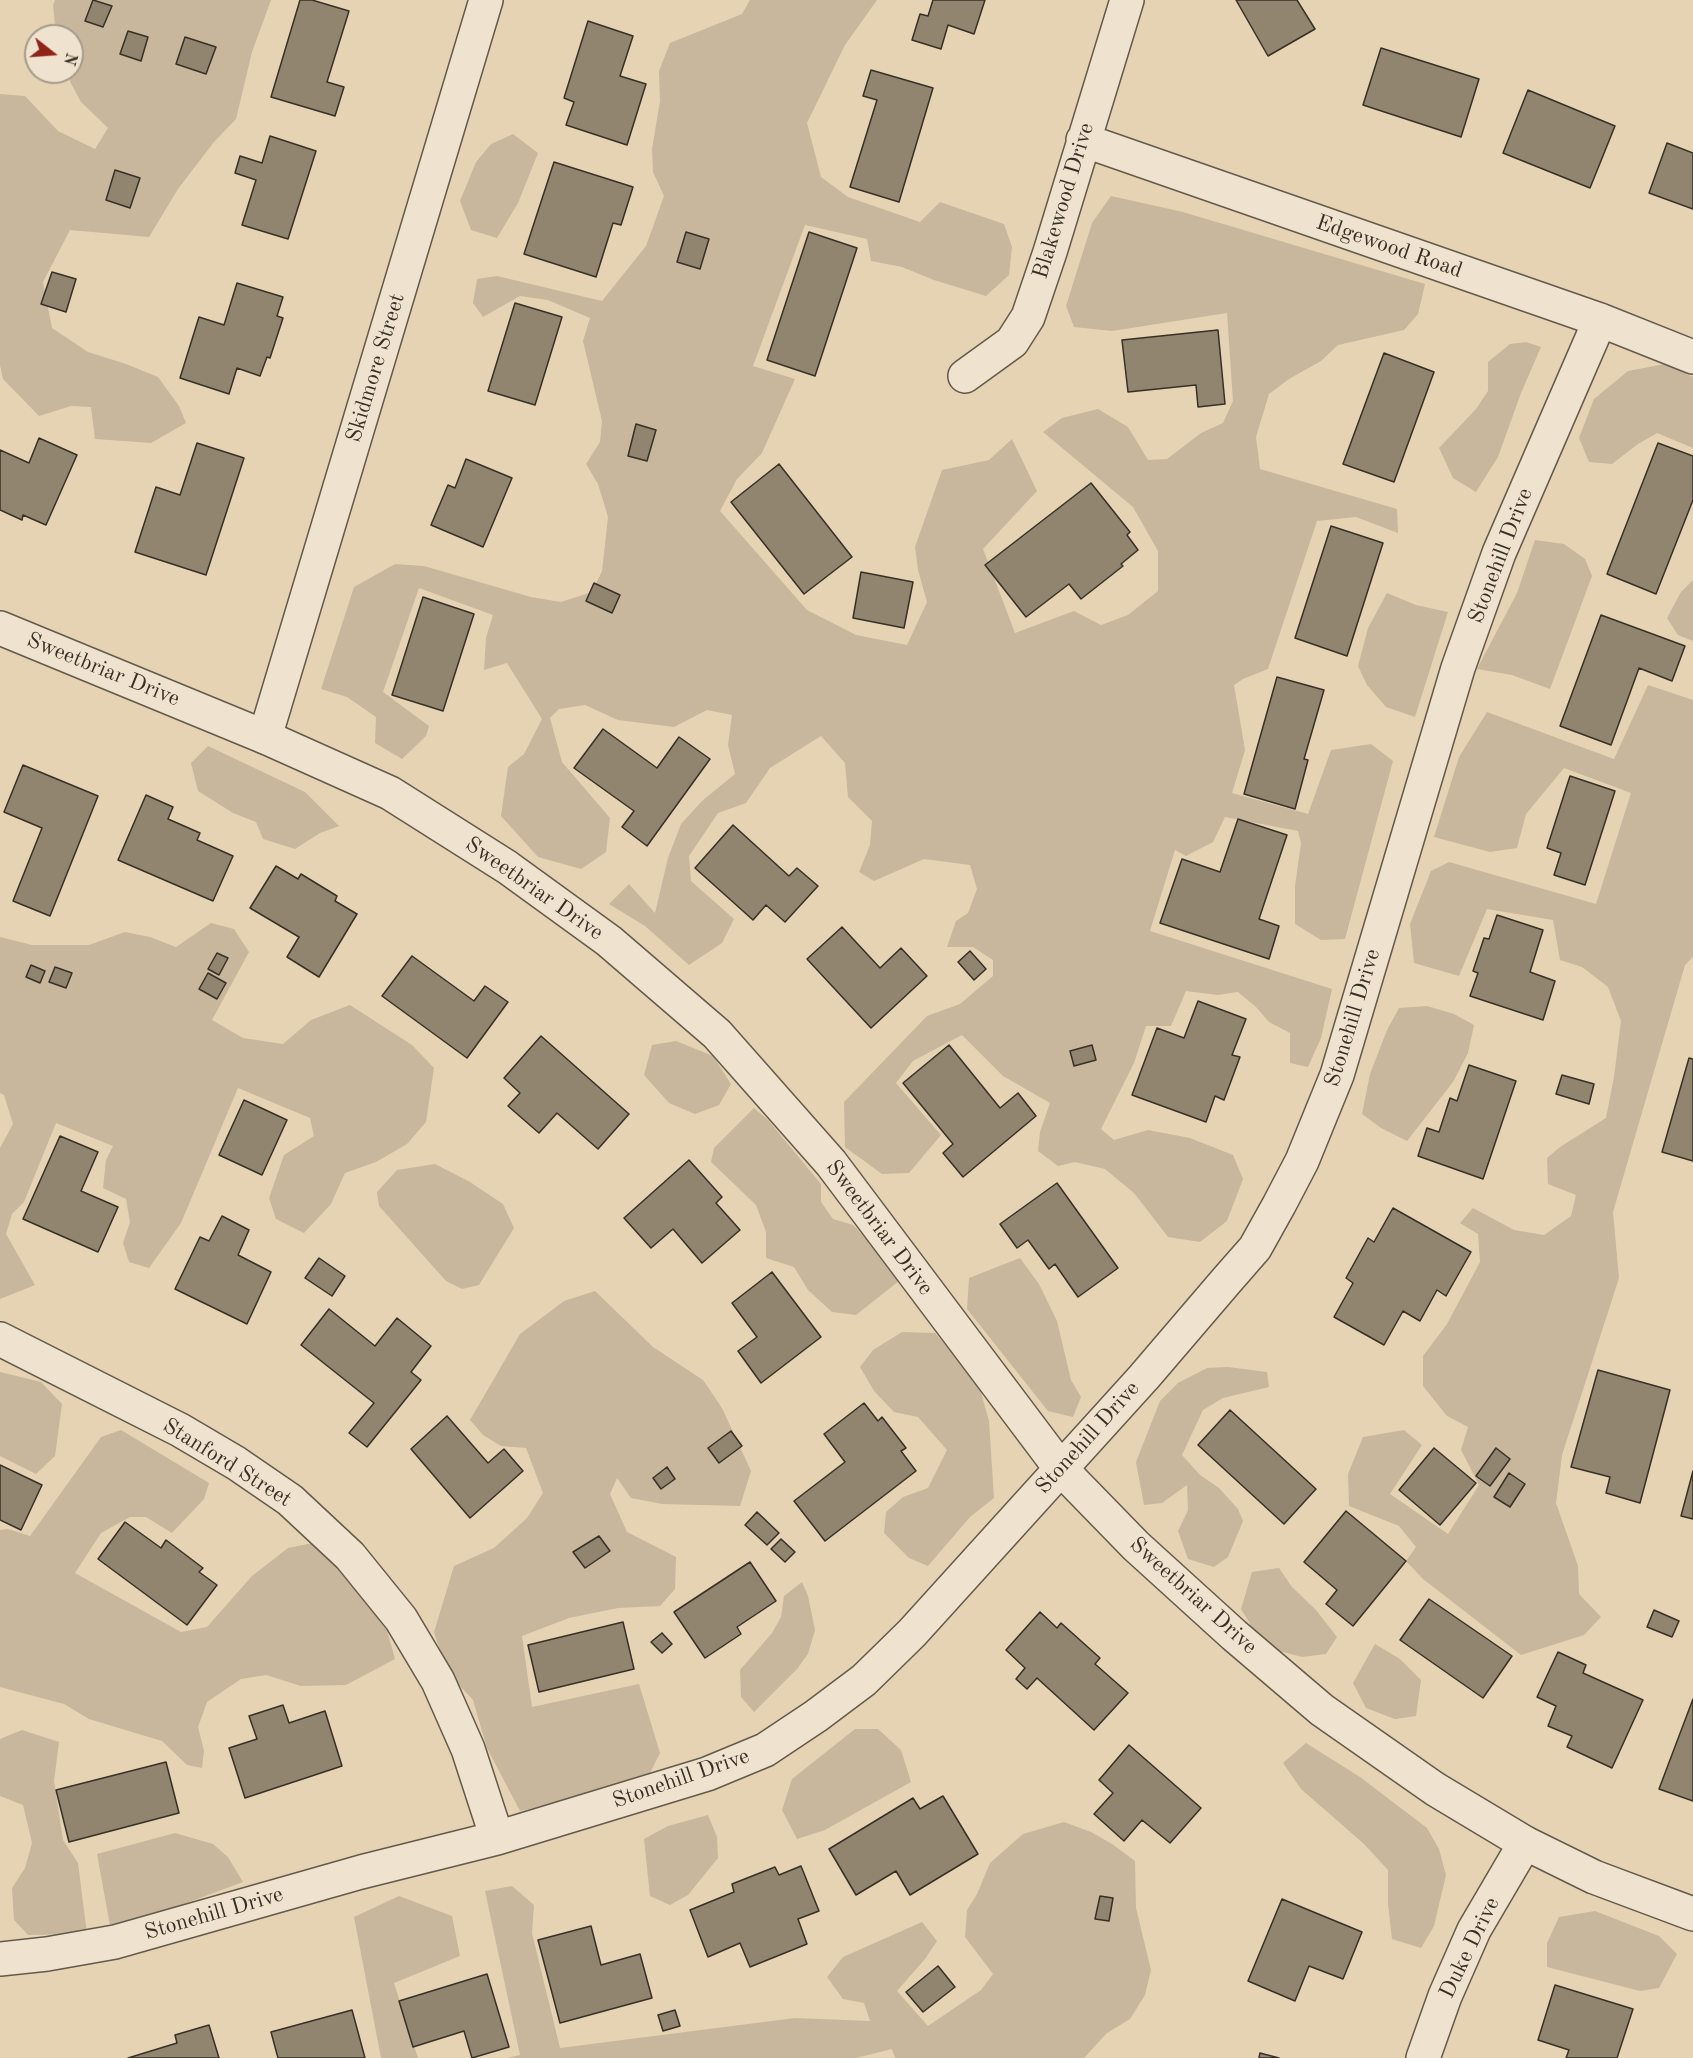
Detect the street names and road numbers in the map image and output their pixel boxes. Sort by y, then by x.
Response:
street label: Blakewood Drive [1028,120,1100,282]
street label: Edgewood Road [1312,210,1466,284]
street label: Skidmore Street [341,290,411,446]
street label: Stonehill Drive [1463,484,1539,628]
street label: Sweetbriar Drive [23,627,183,713]
street label: Sweetbriar Drive [460,832,608,946]
street label: Stonehill Drive [1319,946,1387,1090]
street label: Sweetbriar Drive [819,1155,939,1301]
street label: Stonehill Drive [1030,1376,1146,1500]
street label: Stanford Street [158,1413,296,1513]
street label: Sweetbriar Drive [1124,1532,1262,1660]
street label: Stonehill Drive [609,1743,753,1815]
street label: Stonehill Drive [142,1882,286,1946]
street label: Duke Drive [1434,1893,1506,2003]

